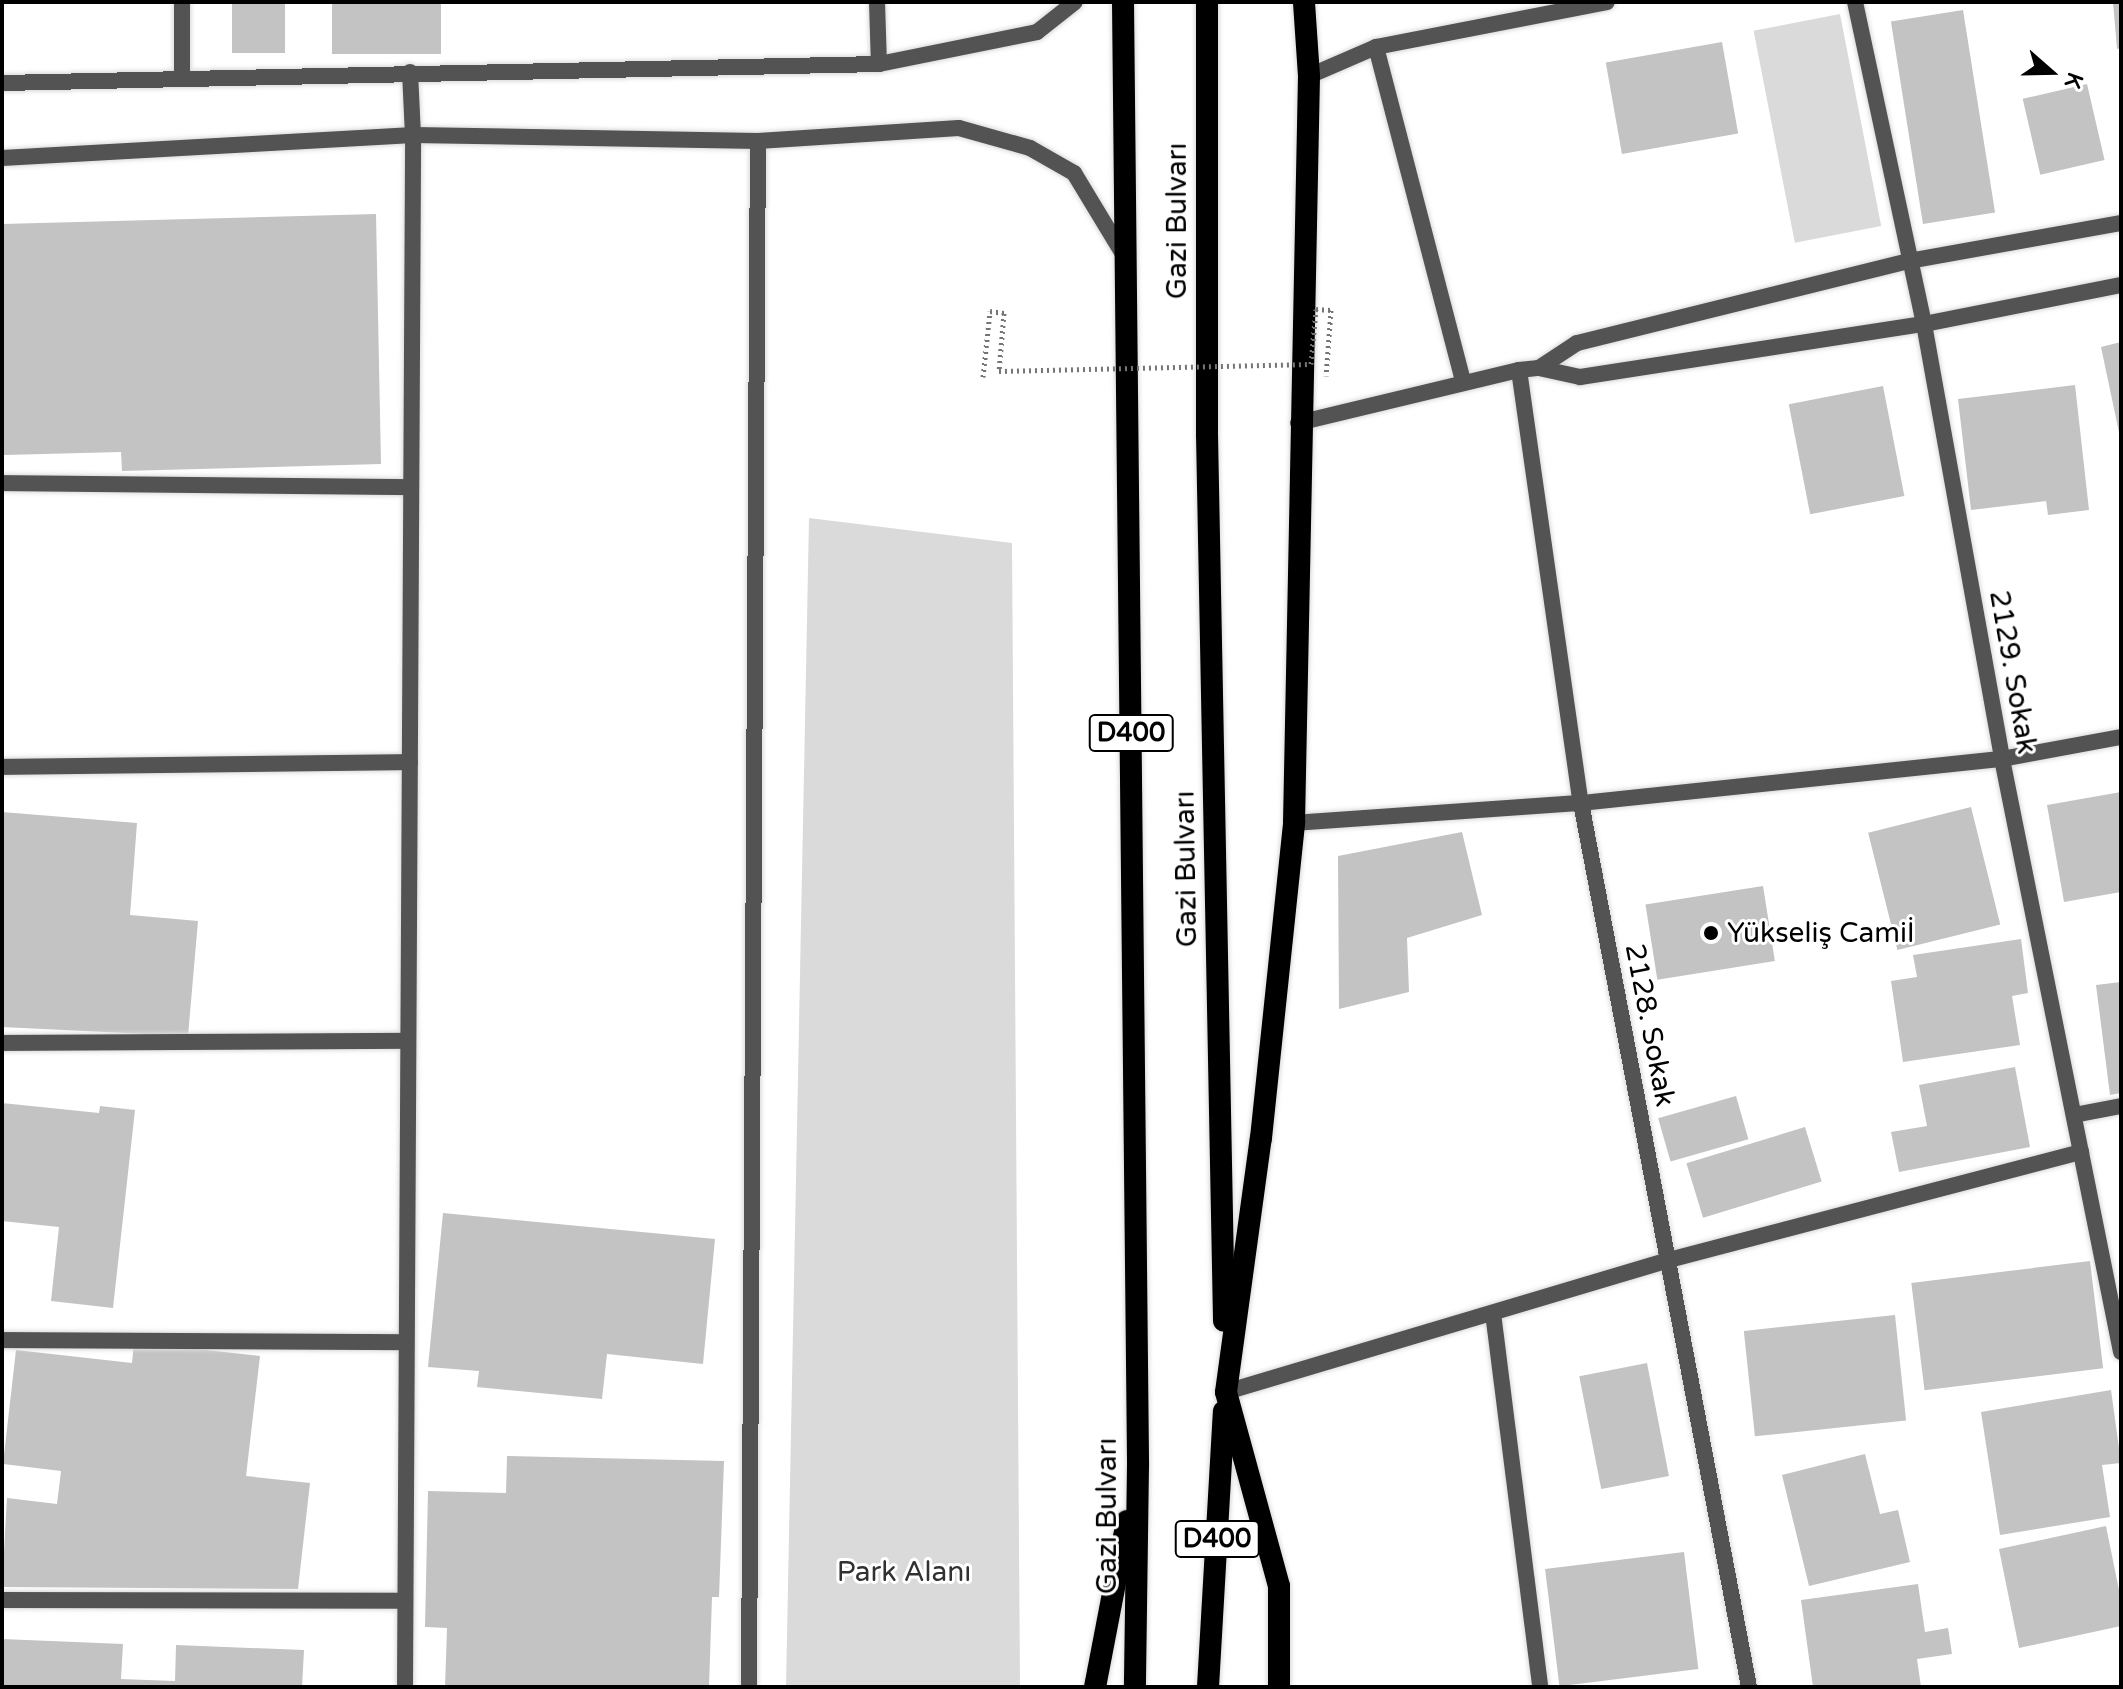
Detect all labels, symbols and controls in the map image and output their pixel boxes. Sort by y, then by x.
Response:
north arrow [2011,32,2091,112]
text: K [2059,69,2088,92]
street label: Gazi Bulvarı [1160,143,1194,299]
street label: 2129. Sokak [1982,588,2044,756]
road number: D400 [1087,711,1175,755]
street label: Gazi Bulvarı [1168,790,1204,948]
place label: Yükseliş Camiİ [1727,916,1915,950]
marker: Yükseliş Camiİ [1702,924,1720,942]
street label: 2128. Sokak [1618,941,1682,1109]
street label: Gazi Bulvarı [1090,1438,1124,1594]
road number: D400 [1173,1517,1261,1561]
park label: Park Alanı [837,1555,971,1589]

